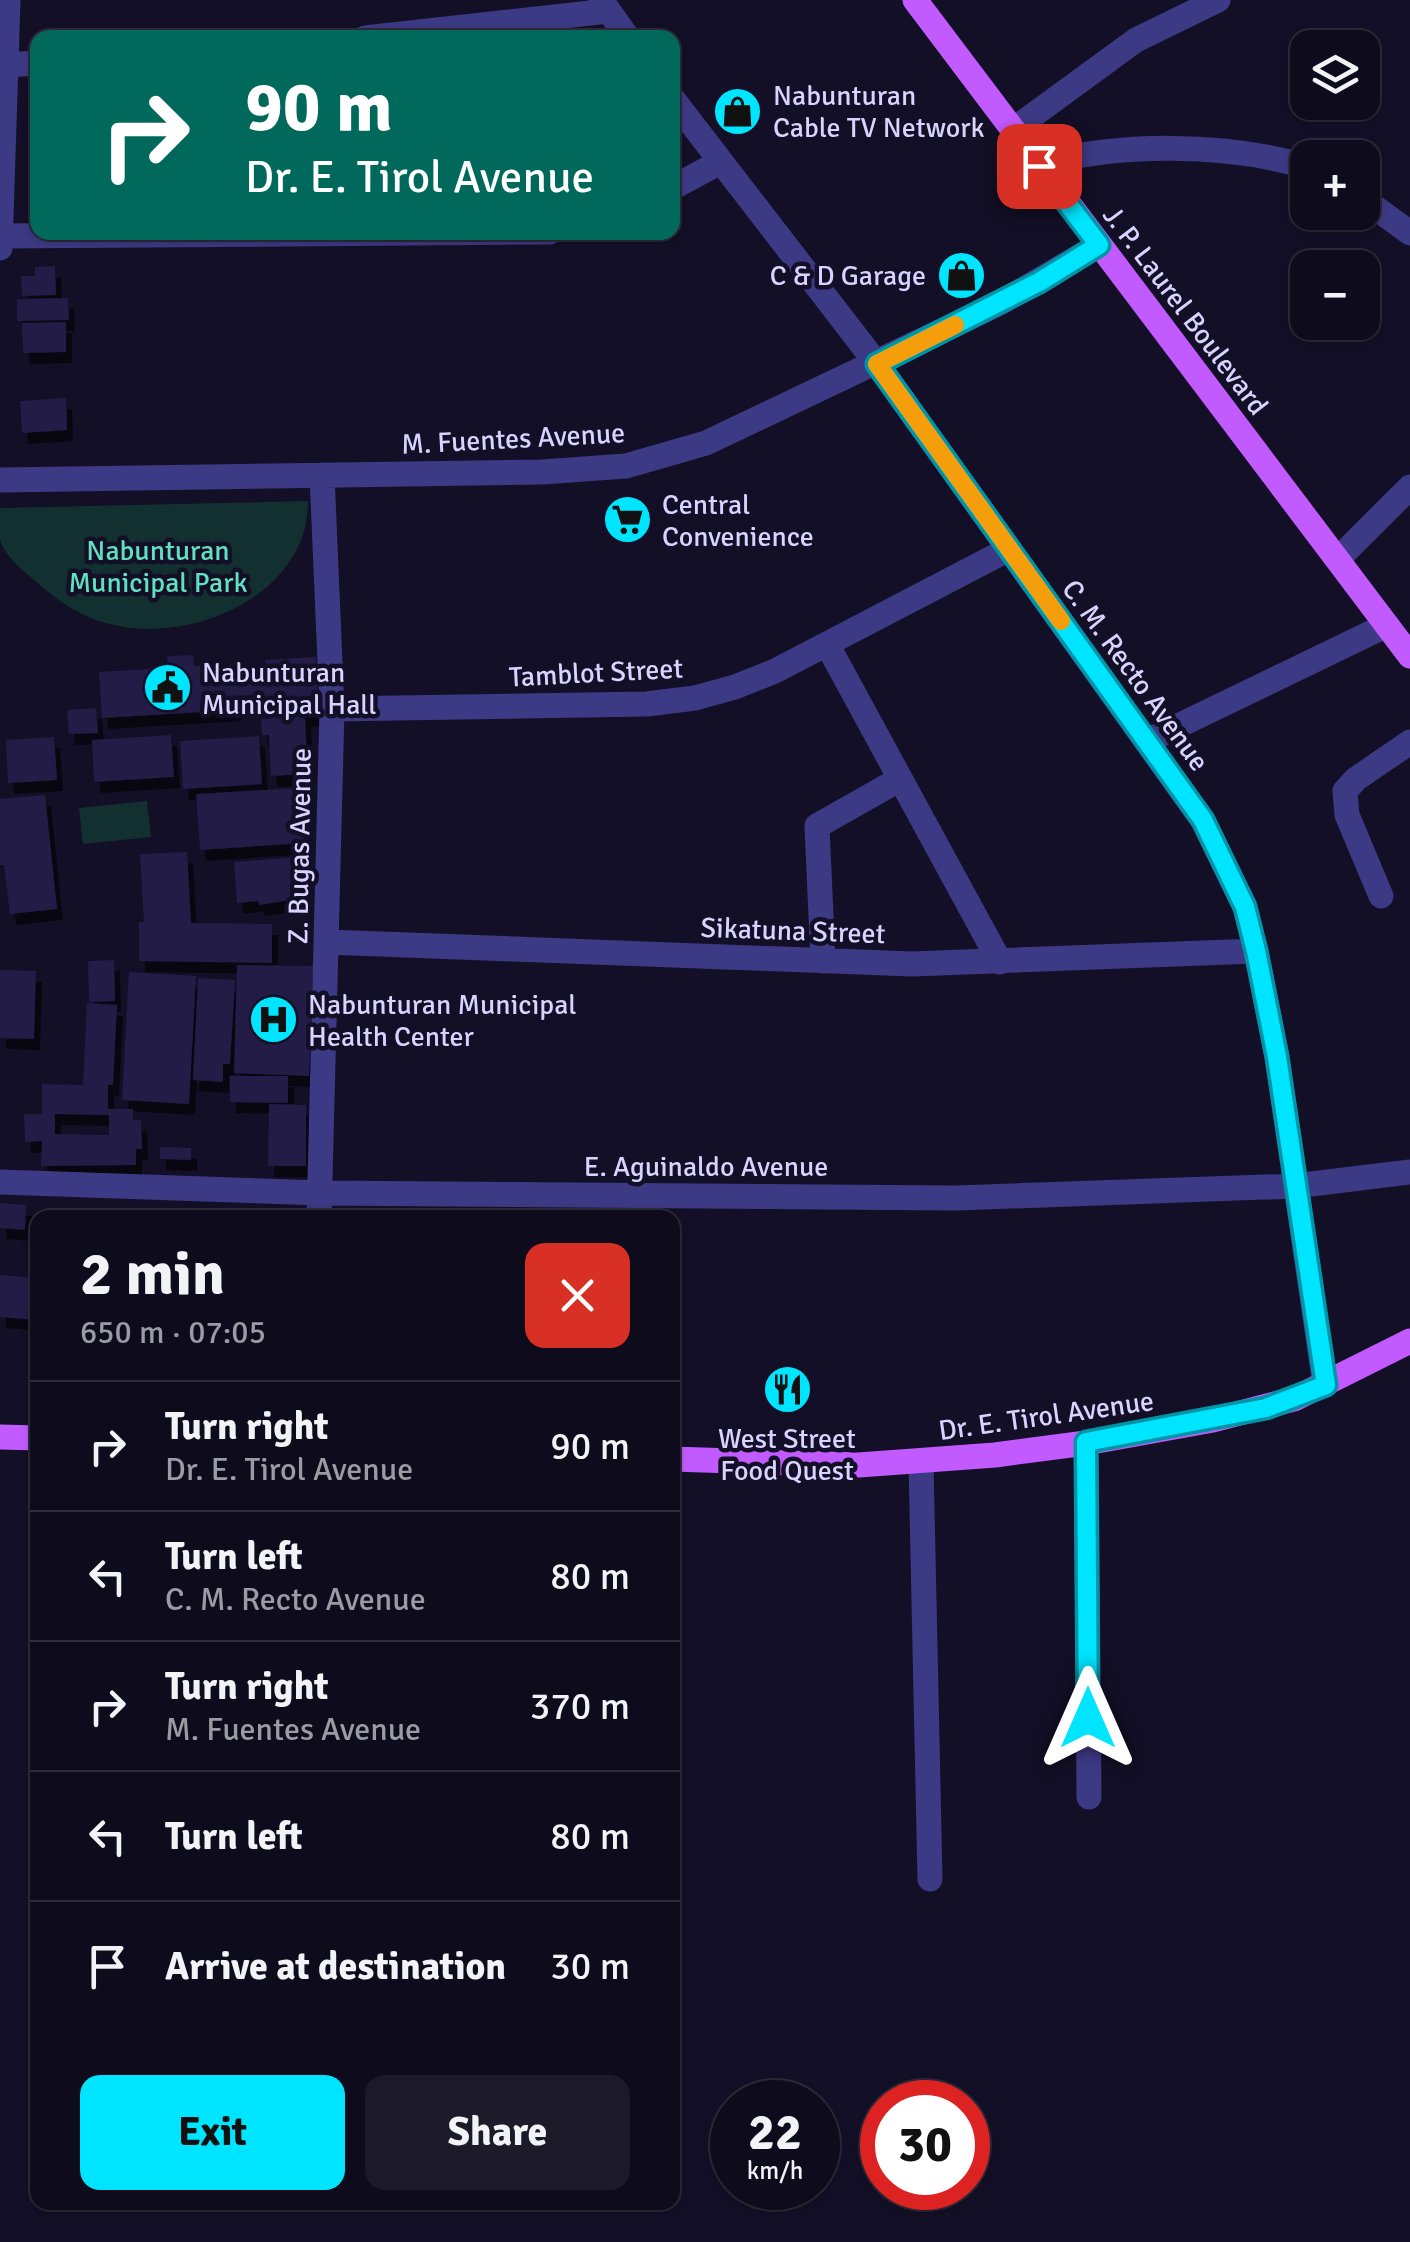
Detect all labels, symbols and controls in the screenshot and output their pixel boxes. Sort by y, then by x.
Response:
map controls [1290,30,1380,340]
button: layers [1290,30,1380,120]
text: 90 m [245,64,393,150]
icon: right [80,70,210,200]
place label: Nabunturan Cable TV Network [773,79,985,145]
shop icon: Nabunturan Cable TV Network [712,85,764,137]
pin [997,124,1082,209]
icon: arrive [1012,139,1067,194]
button: + [1290,140,1380,230]
text: Dr. E. Tirol Avenue [245,150,594,205]
street label: J. P. Laurel Boulevard [1095,199,1275,422]
shop icon: C & D Garage [935,249,987,301]
button: − [1290,250,1380,340]
place label: C & D Garage [770,259,926,293]
street label: M. Fuentes Avenue [400,416,626,462]
place label: Central Convenience [662,488,814,554]
supermarket icon: Central Convenience [601,494,653,546]
park label: Nabunturan Municipal Park [68,534,248,600]
street label: C. M. Recto Avenue [1054,573,1216,778]
street label: Tamblot Street [508,651,684,695]
place label: Nabunturan Municipal Hall [202,656,377,722]
public building icon: Nabunturan Municipal Hall [141,662,193,714]
street label: Z. Bugas Avenue [281,747,319,945]
street label: Sikatuna Street [700,911,886,951]
place label: Nabunturan Municipal Health Center [308,988,577,1054]
hospital icon: Nabunturan Municipal Health Center [247,994,299,1046]
street label: E. Aguinaldo Avenue [584,1150,828,1184]
text: 2 min [80,1238,225,1312]
button: close [525,1243,630,1348]
text: 650 m · 07:05 [80,1313,266,1352]
restaurant icon: West Street Food Quest [761,1364,813,1416]
street label: Dr. E. Tirol Avenue [936,1384,1156,1448]
text: Turn right [165,1403,329,1450]
icon: right [80,1419,135,1474]
place label: West Street Food Quest [718,1422,856,1488]
text: 90 m [550,1423,630,1470]
text: Dr. E. Tirol Avenue [165,1450,413,1489]
text: Turn left [165,1533,303,1580]
icon: left [80,1549,135,1604]
text: 80 m [550,1553,630,1600]
text: C. M. Recto Avenue [165,1580,426,1619]
text: Turn right [165,1663,329,1710]
position arrow [1036,1666,1140,1770]
icon: right [80,1679,135,1734]
text: 370 m [530,1683,630,1730]
text: M. Fuentes Avenue [165,1710,421,1749]
icon: left [80,1809,135,1864]
text: Turn left [165,1813,303,1860]
text: 80 m [550,1813,630,1860]
icon: arrive [80,1939,135,1994]
text: Arrive at destination [165,1943,506,1990]
text: 30 m [550,1943,630,1990]
button: Exit [80,2075,345,2190]
button: Share [365,2075,630,2190]
speed limit sign: 30 [860,2080,990,2210]
text: 22 [748,2102,802,2164]
text: km/h [747,2155,803,2186]

